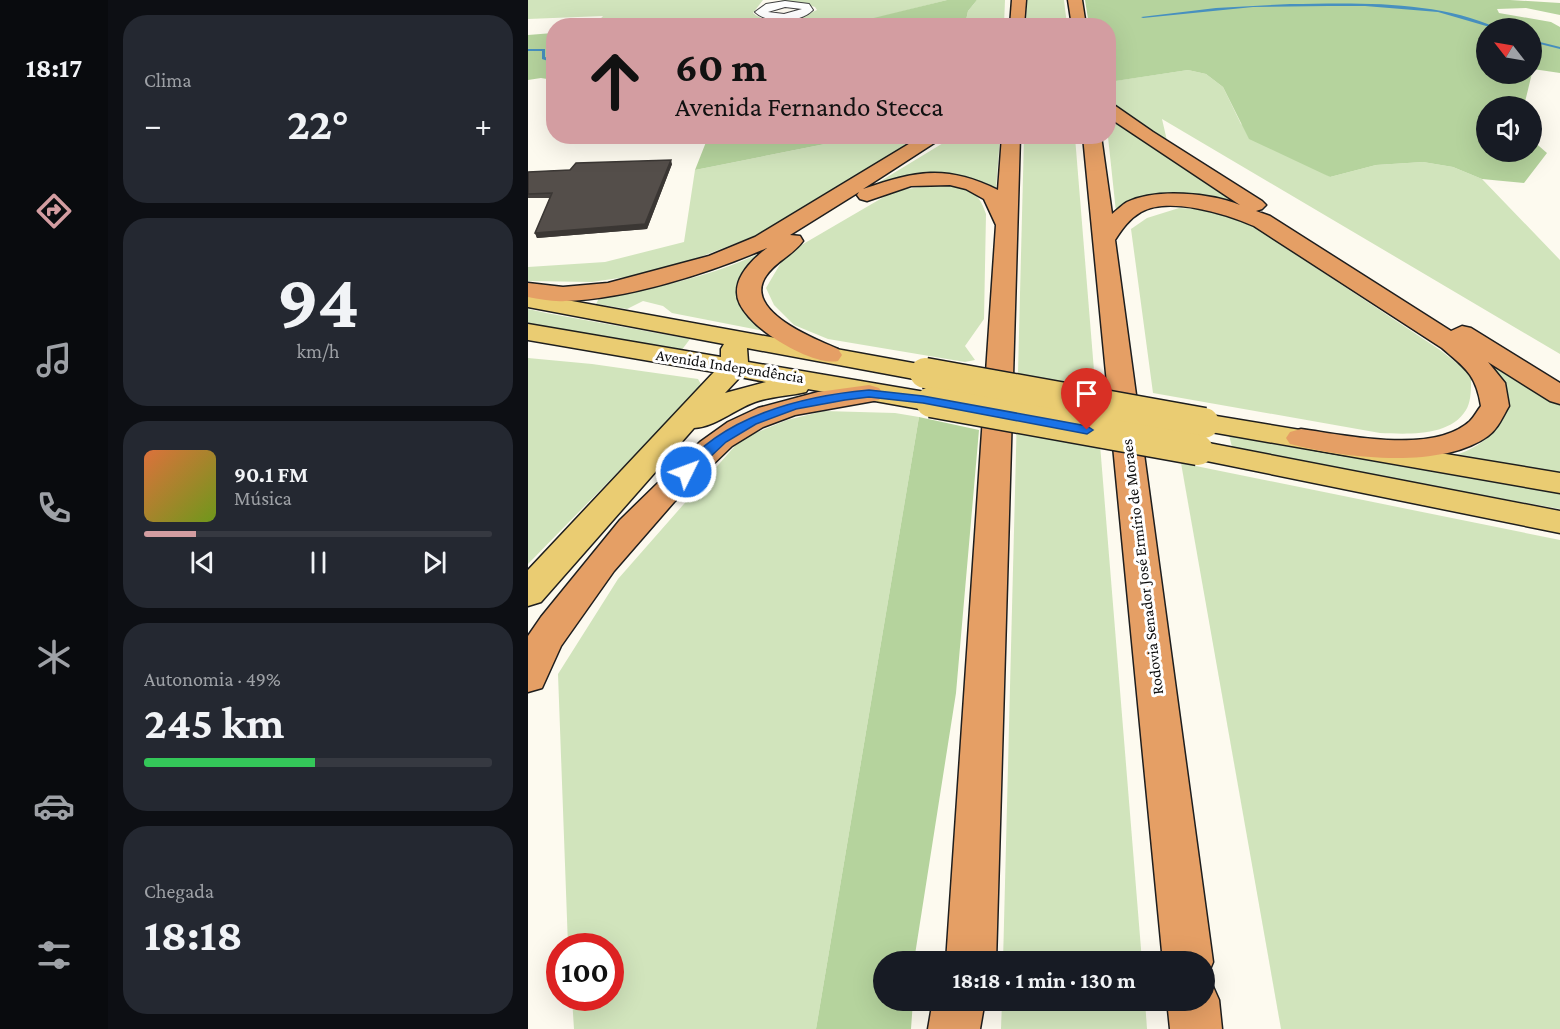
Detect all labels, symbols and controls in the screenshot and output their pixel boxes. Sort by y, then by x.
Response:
north arrow [1476,18,1542,84]
map controls [1476,18,1542,162]
icon: ahead [576,42,654,120]
text: 60 m [675,43,767,90]
text: 18:17 [26,53,82,83]
text: Clima [144,69,192,91]
text: Avenida Fernando Stecca [675,92,944,122]
button: sound [1476,96,1542,162]
text: 22° [287,99,349,149]
text: − [144,106,161,143]
text: + [475,106,492,143]
icon: directions [33,190,75,232]
text: 94 [276,257,360,344]
icon: music [33,339,75,381]
text: km/h [296,340,340,362]
street label: Avenida Independência [655,346,806,387]
pin [1061,368,1112,430]
icon: arrive [1070,377,1103,410]
street label: Rodovia Senador José Ermírio de Moraes [1118,438,1167,696]
position arrow [654,440,718,504]
text: 90.1 FM [234,462,308,487]
icon: phone [33,487,75,529]
text: Música [234,487,292,509]
icon: previous [186,546,219,579]
icon: pause [302,546,335,579]
icon: next [418,546,451,579]
icon: climate [33,636,75,678]
text: Autonomia · 49% [144,668,281,690]
text: 245 km [144,698,284,748]
icon: car [33,785,75,827]
text: Chegada [144,880,214,902]
text: 18:18 [144,910,243,960]
speed limit sign: 100 [546,933,624,1011]
icon: filters [33,934,75,976]
text: 18:18 · 1 min · 130 m [952,968,1136,993]

